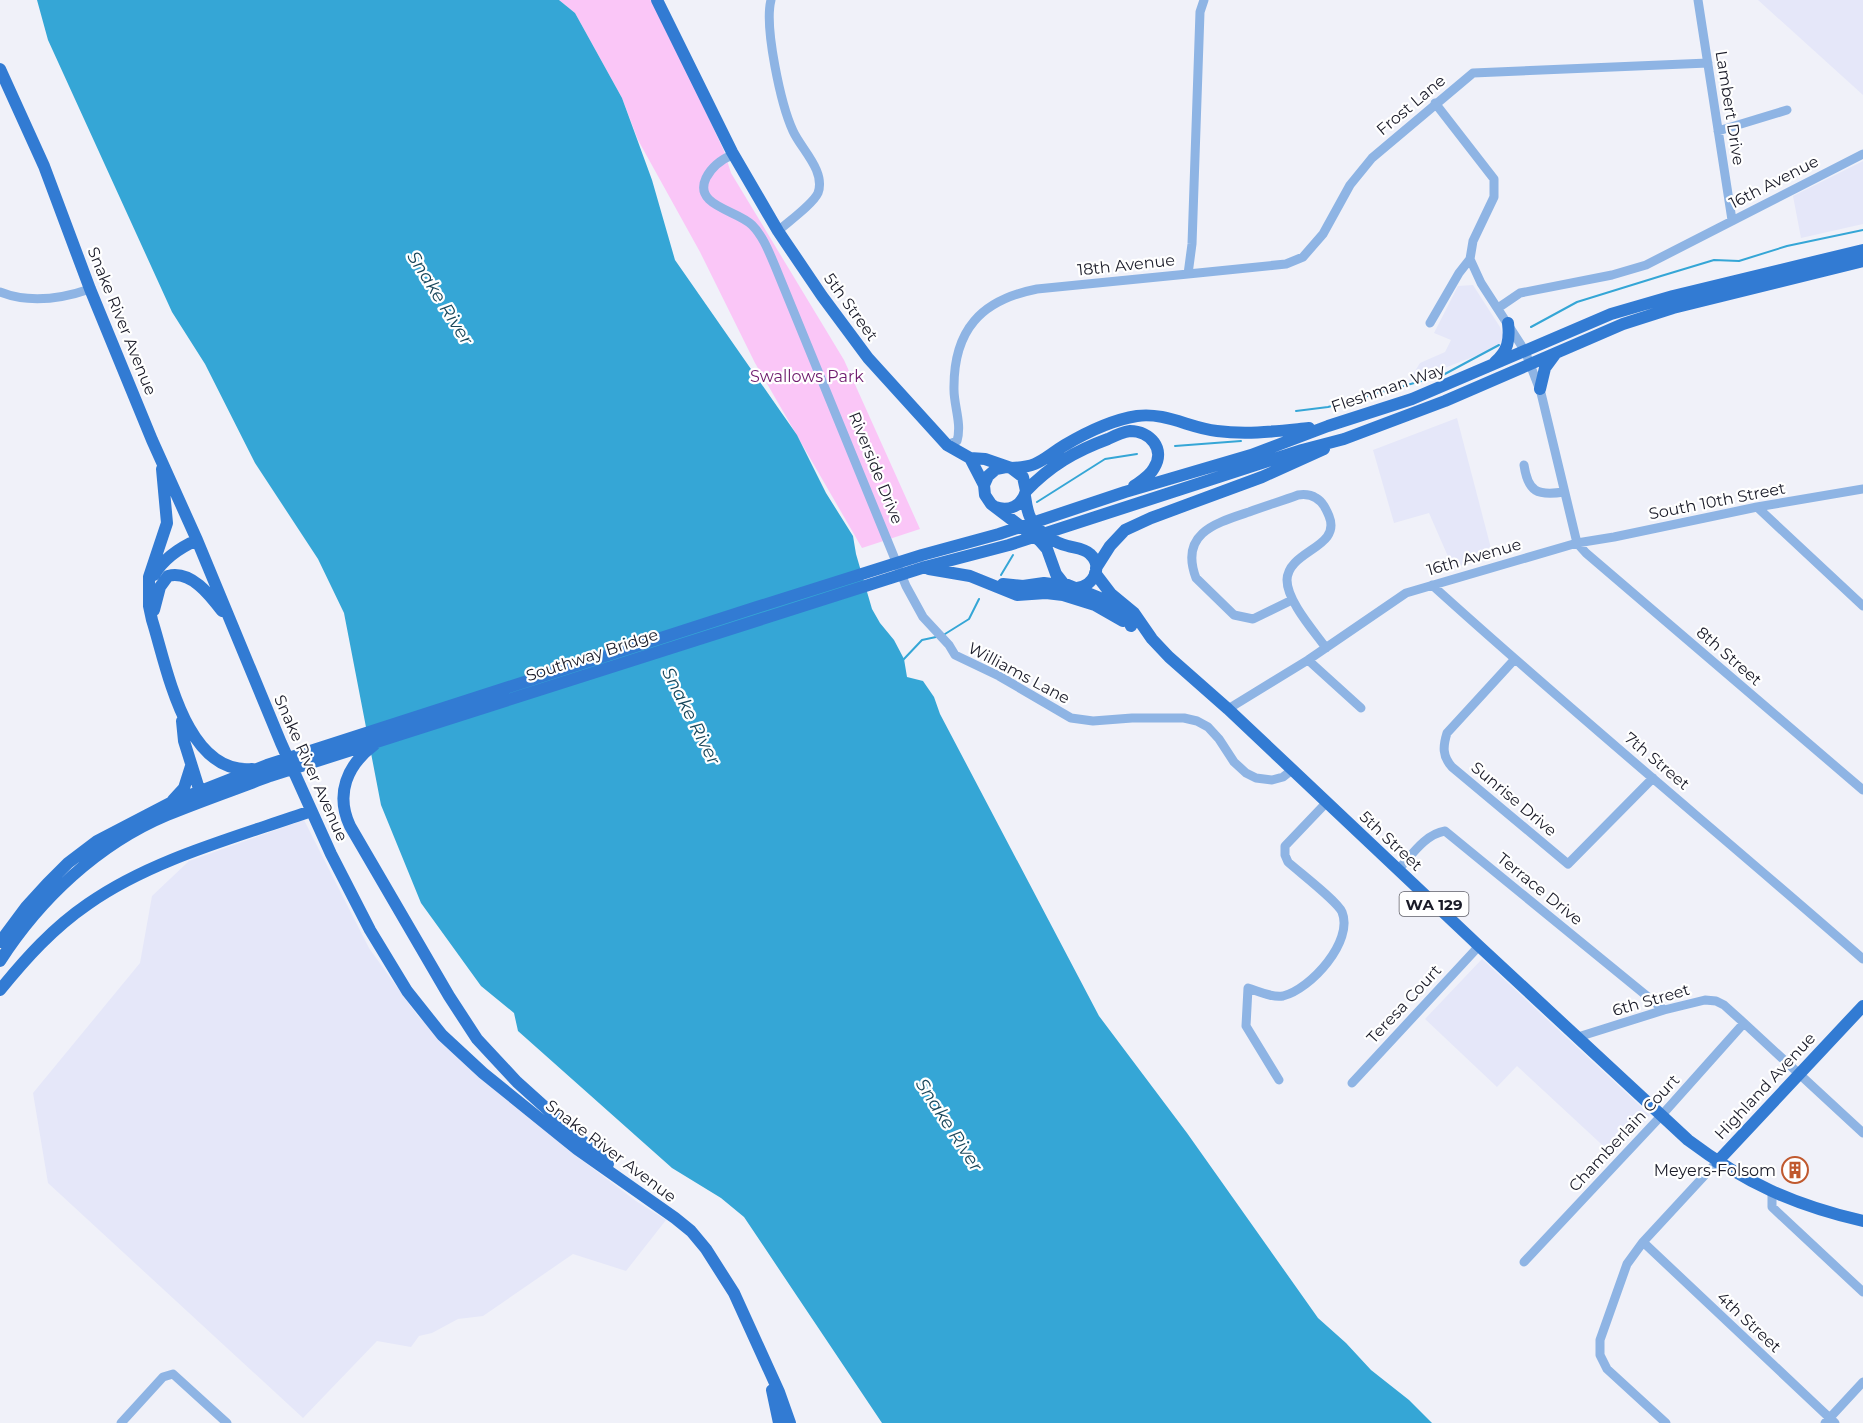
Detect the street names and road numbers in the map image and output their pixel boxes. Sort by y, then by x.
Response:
street label: Lambert Drive [1712,49,1748,167]
street label: Frost Lane [1373,71,1449,139]
street label: 16th Avenue [1726,151,1822,213]
street label: Snake River Avenue [84,244,160,398]
street label: 18th Avenue [1076,250,1176,280]
street label: 5th Street [820,269,882,345]
street label: Fleshman Way [1329,360,1448,416]
street label: Riverside Drive [845,409,907,527]
street label: South 10th Street [1647,478,1787,524]
street label: 16th Avenue [1425,534,1523,580]
street label: 8th Street [1693,623,1766,690]
street label: Southway Bridge [524,625,660,685]
street label: Williams Lane [965,638,1073,708]
street label: Snake River Avenue [270,692,352,844]
street label: 7th Street [1621,728,1694,794]
street label: Sunrise Drive [1467,758,1561,840]
street label: 5th Street [1356,807,1427,875]
street label: Terrace Drive [1494,849,1586,929]
road number: WA 129 [1400,892,1468,916]
street label: Teresa Court [1363,961,1445,1047]
street label: 6th Street [1610,980,1692,1020]
street label: Highland Avenue [1711,1029,1819,1143]
street label: Chamberlain Court [1565,1070,1684,1196]
street label: Snake River Avenue [542,1096,680,1206]
street label: 4th Street [1713,1288,1785,1357]

